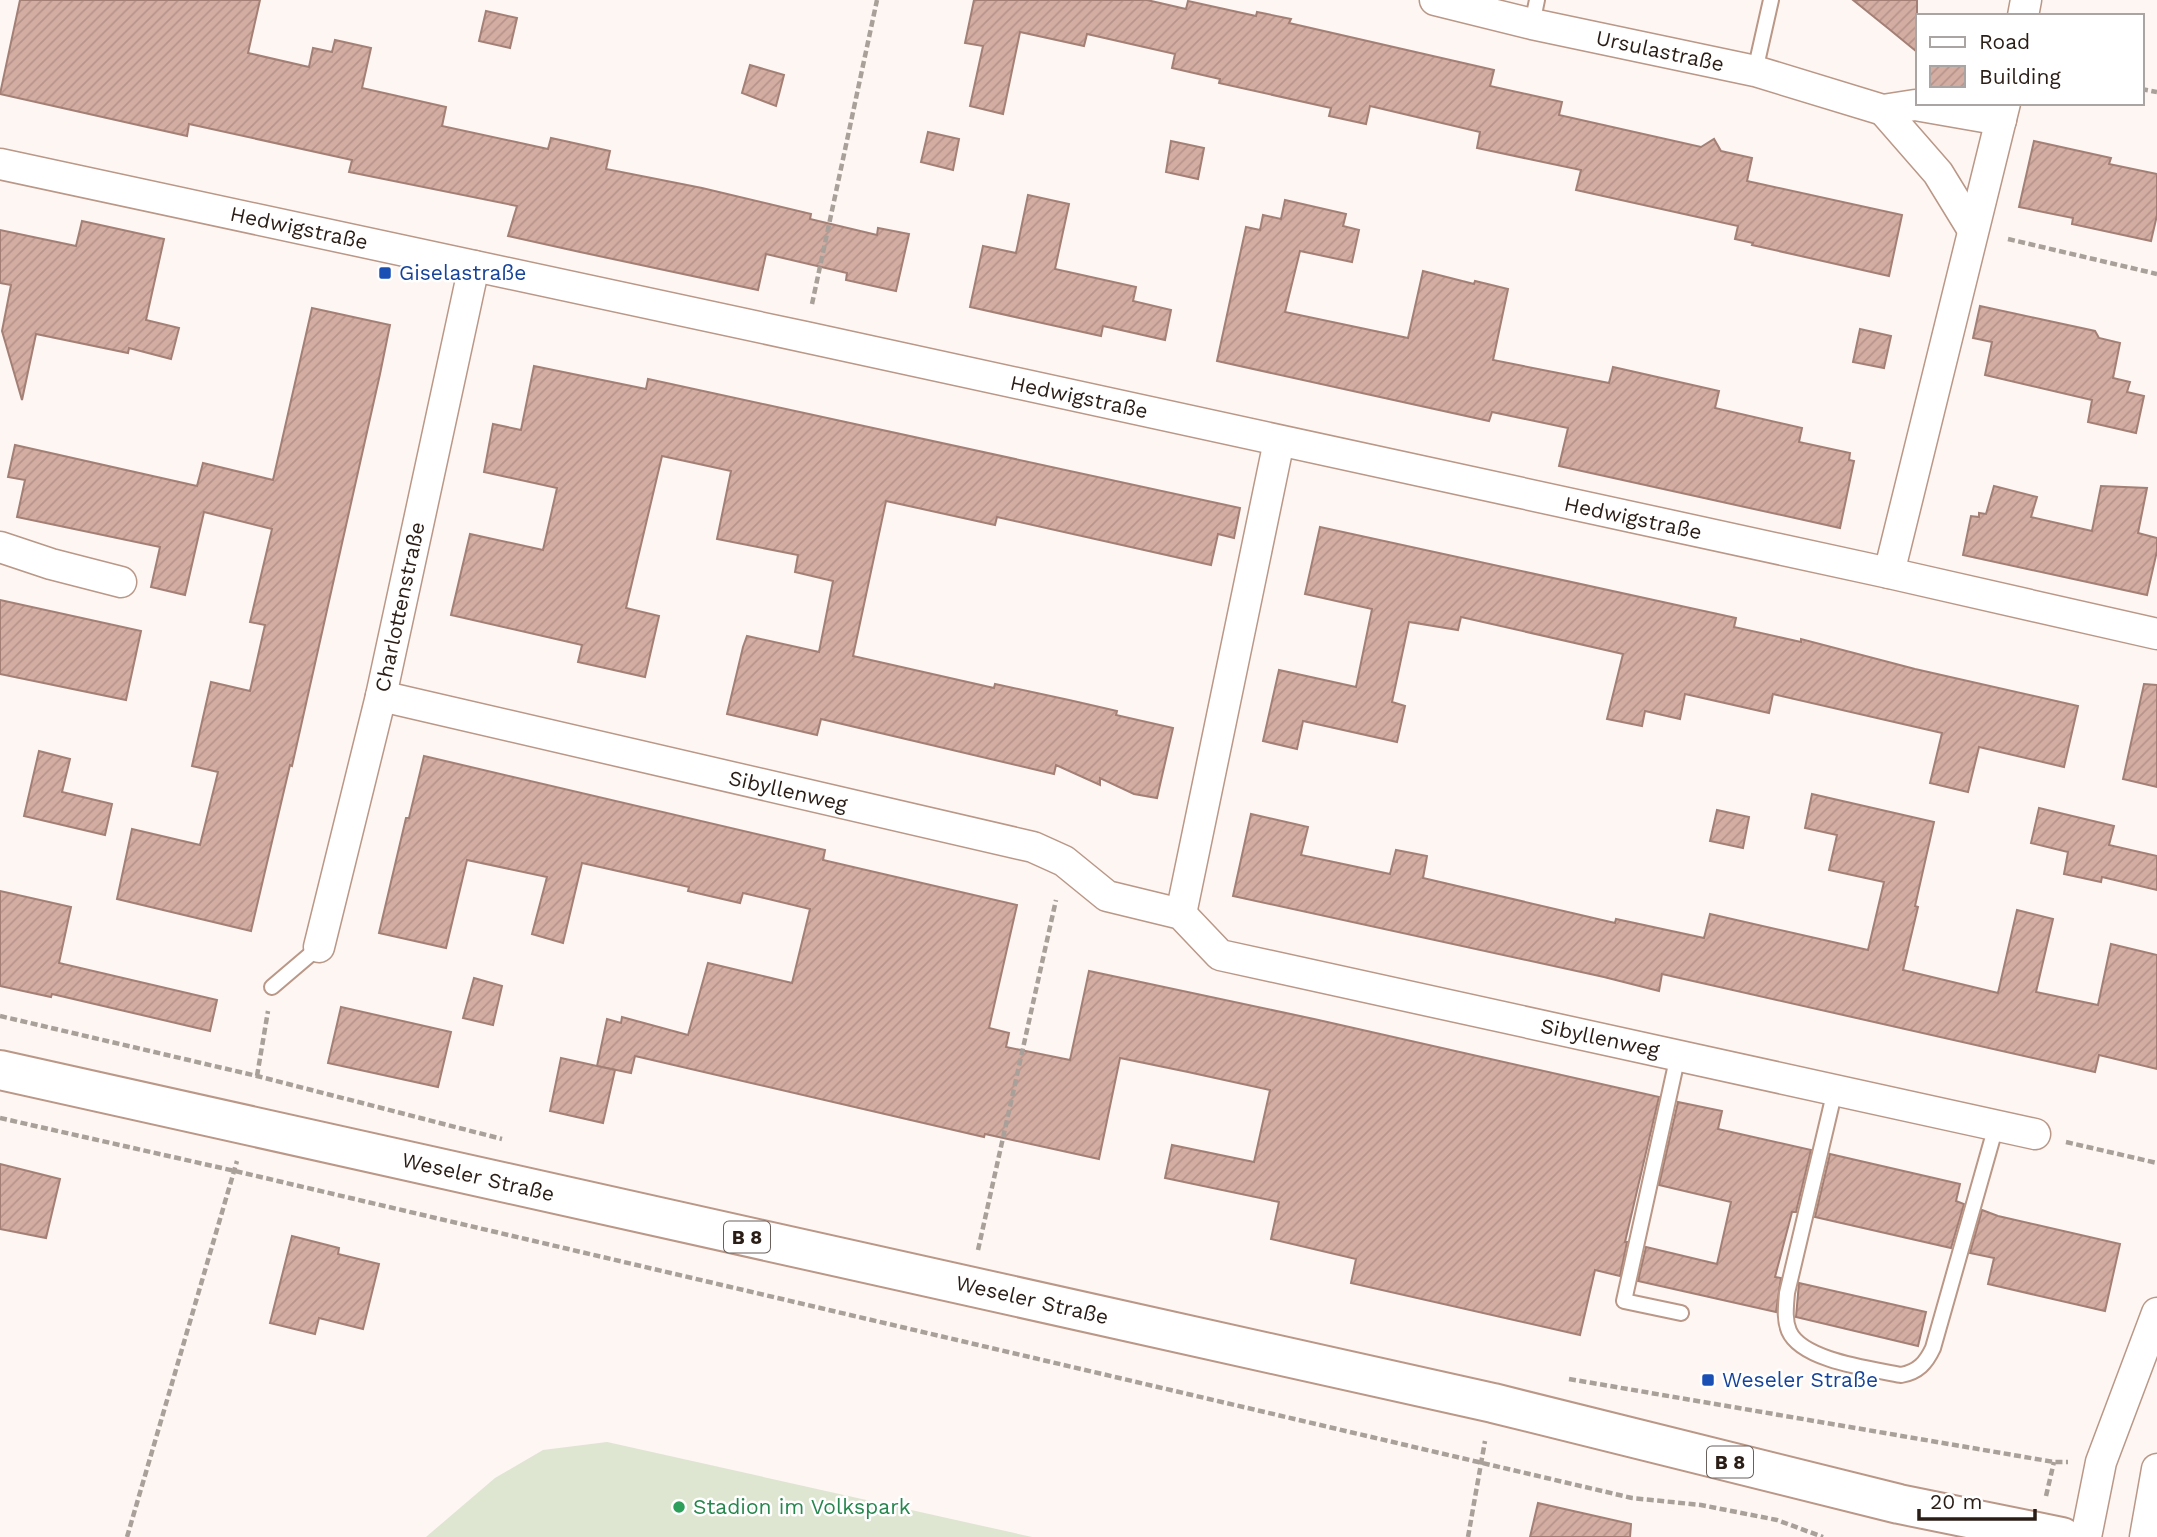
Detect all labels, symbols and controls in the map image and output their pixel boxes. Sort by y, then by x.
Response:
legend [1916,14,2143,105]
street label: Ursulastraße [1594,25,1726,76]
text: Road [1979,29,2030,54]
text: Building [1979,64,2061,89]
street label: Hedwigstraße [228,201,370,254]
place label: Giselastraße [399,260,526,285]
marker: Giselastraße [377,265,393,281]
street label: Hedwigstraße [1008,370,1150,423]
street label: Hedwigstraße [1562,491,1704,544]
street label: Charlottenstraße [369,520,430,694]
street label: Sibyllenweg [726,765,851,816]
street label: Sibyllenweg [1538,1013,1663,1062]
street label: Weseler Straße [399,1147,557,1206]
road number: B 8 [724,1222,770,1252]
street label: Weseler Straße [953,1270,1111,1329]
place label: Weseler Straße [1722,1367,1878,1392]
marker: Weseler Straße [1700,1372,1716,1388]
road number: B 8 [1707,1446,1753,1478]
scale bar [1919,1478,2035,1522]
text: 20 m [1930,1489,1982,1514]
place label: Stadion im Volkspark [693,1494,911,1519]
marker: Stadion im Volkspark [671,1499,687,1515]

